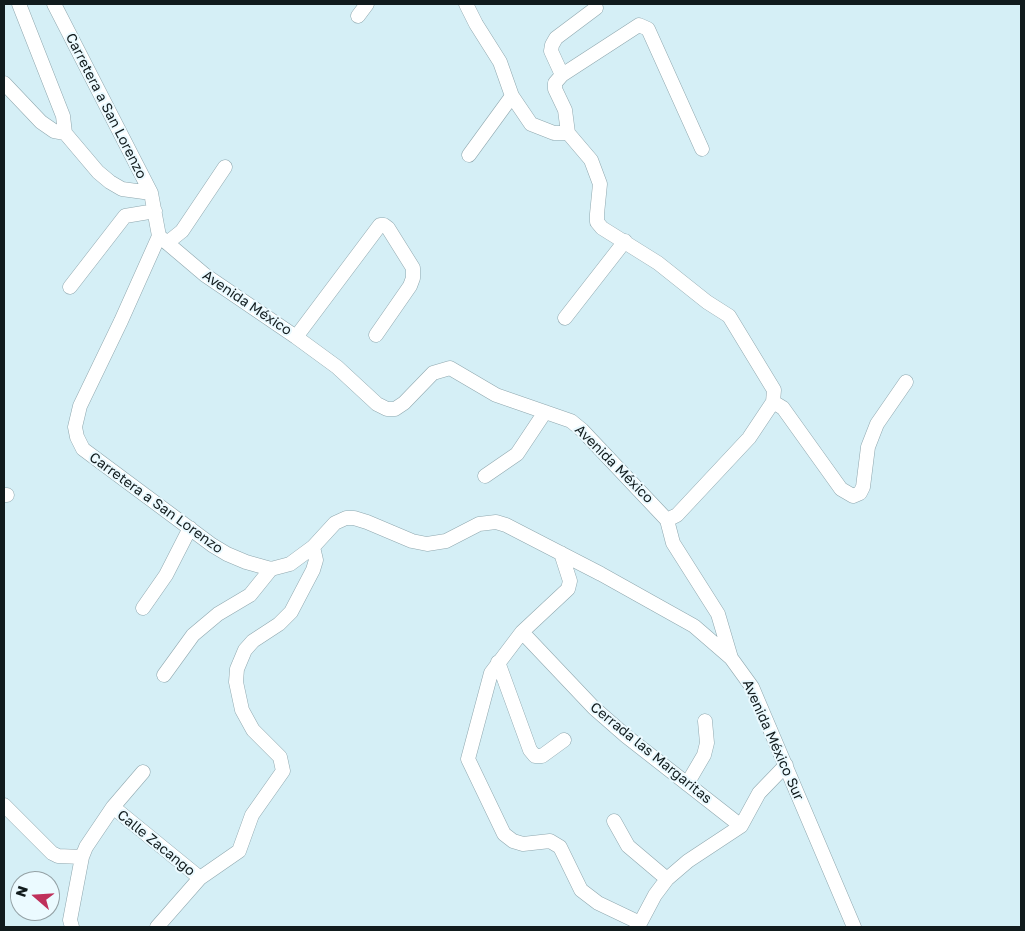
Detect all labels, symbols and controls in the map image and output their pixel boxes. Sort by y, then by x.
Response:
street label: Carretera a San Lorenzo [62,30,150,182]
street label: Avenida México [199,267,295,339]
street label: Avenida México [571,421,657,507]
street label: Carretera a San Lorenzo [86,449,226,557]
street label: Avenida México Sur [739,677,807,803]
street label: Cerrada las Margaritas [587,699,715,807]
street label: Calle Zacango [114,806,198,880]
north arrow [10,871,60,921]
text: N [12,883,31,899]

